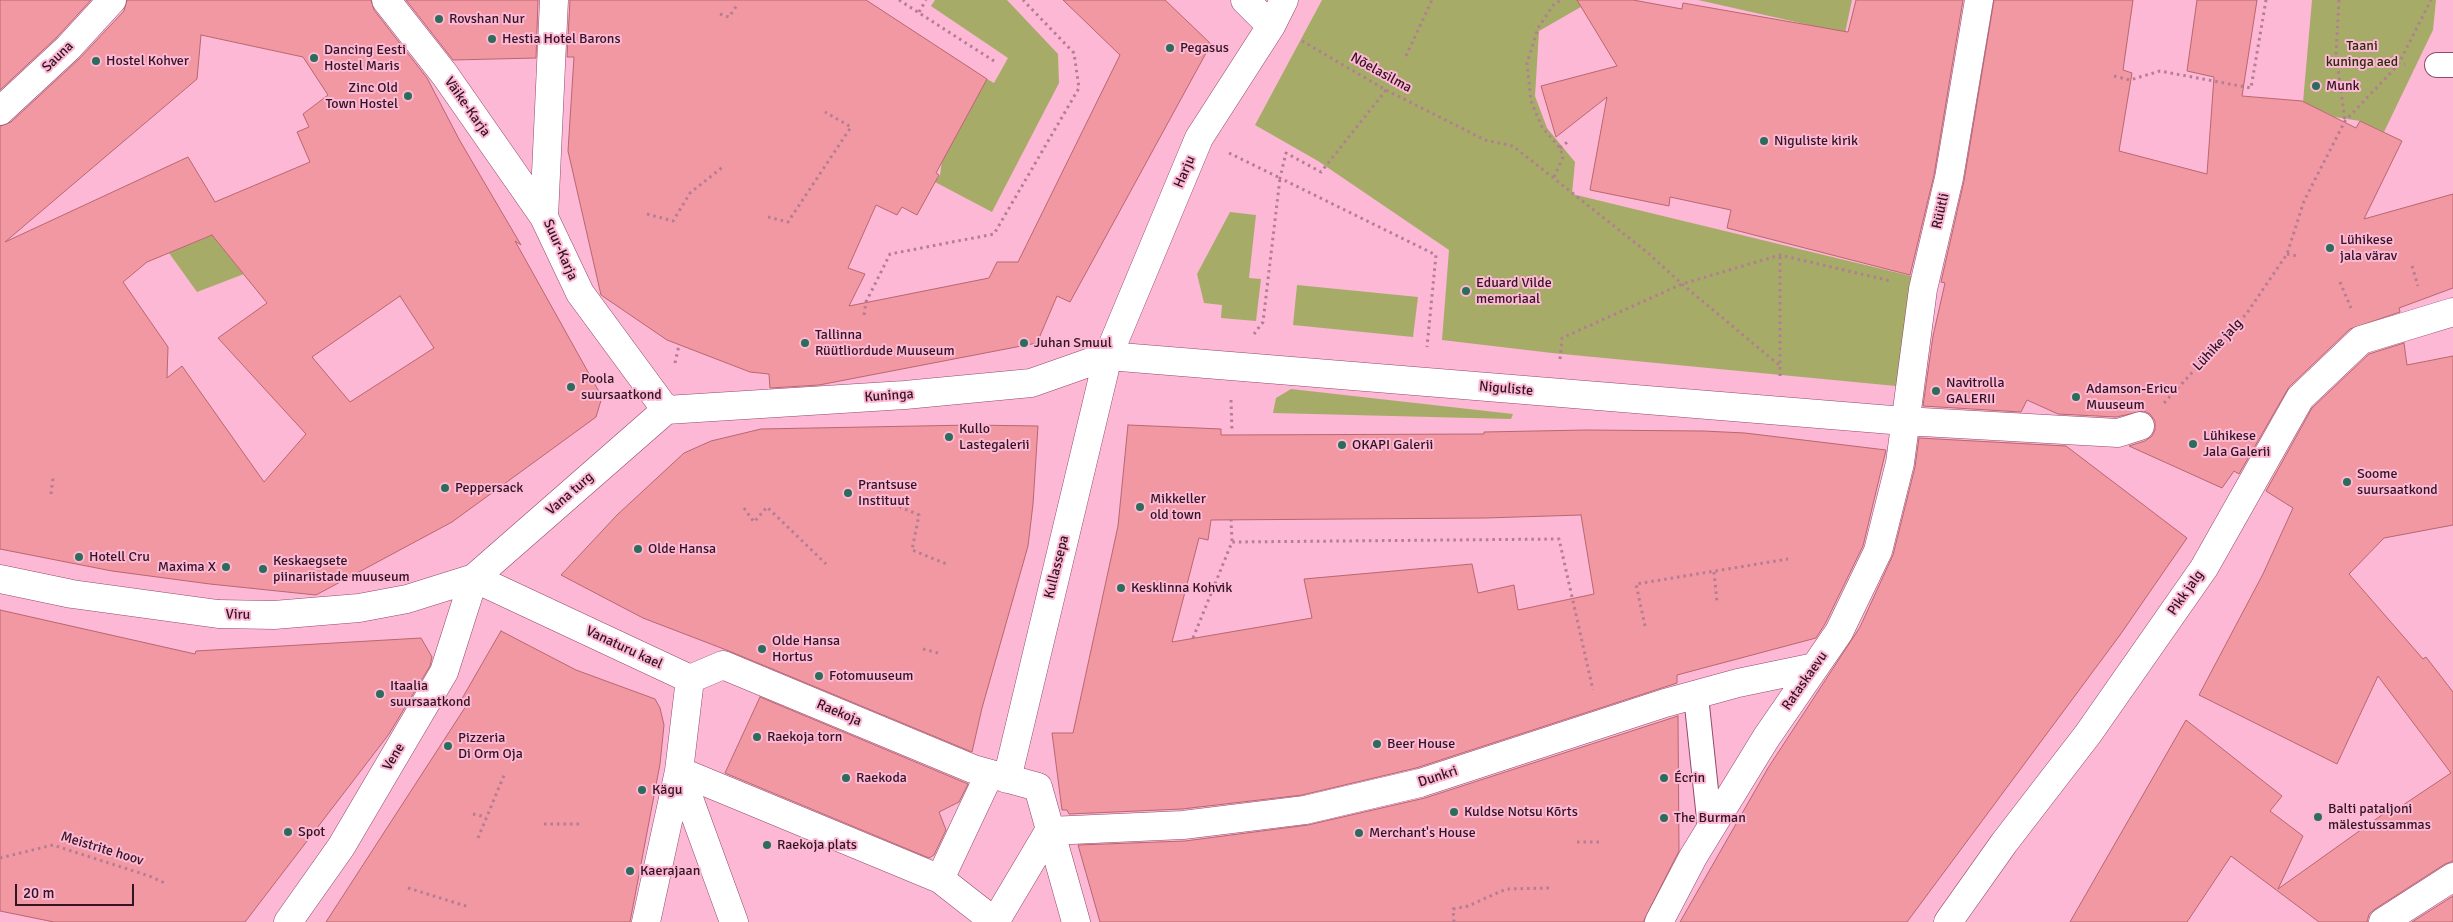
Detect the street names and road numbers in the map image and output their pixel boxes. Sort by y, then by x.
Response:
street label: Sauna [39,38,77,76]
street label: Nõelasilma [1347,49,1415,97]
street label: Väike-Karja [440,74,494,140]
street label: Harju [1171,153,1199,191]
street label: Rüütli [1929,191,1953,231]
street label: Suur-Karja [539,217,581,283]
street label: Lühike jalg [2190,315,2246,375]
street label: Niguliste [1478,378,1534,400]
street label: Kuninga [864,386,914,406]
street label: Vana turg [543,469,597,519]
street label: Kullassepa [1041,534,1073,600]
street label: Pikk jalg [2164,567,2208,619]
street label: Viru [226,606,250,624]
street label: Vanaturu kael [583,623,665,673]
street label: Rataskaevu [1779,648,1831,714]
street label: Raekoja [814,696,864,730]
street label: Vene [379,740,409,774]
street label: Dunkri [1416,763,1460,791]
street label: Meistrite hoov [59,828,145,870]

